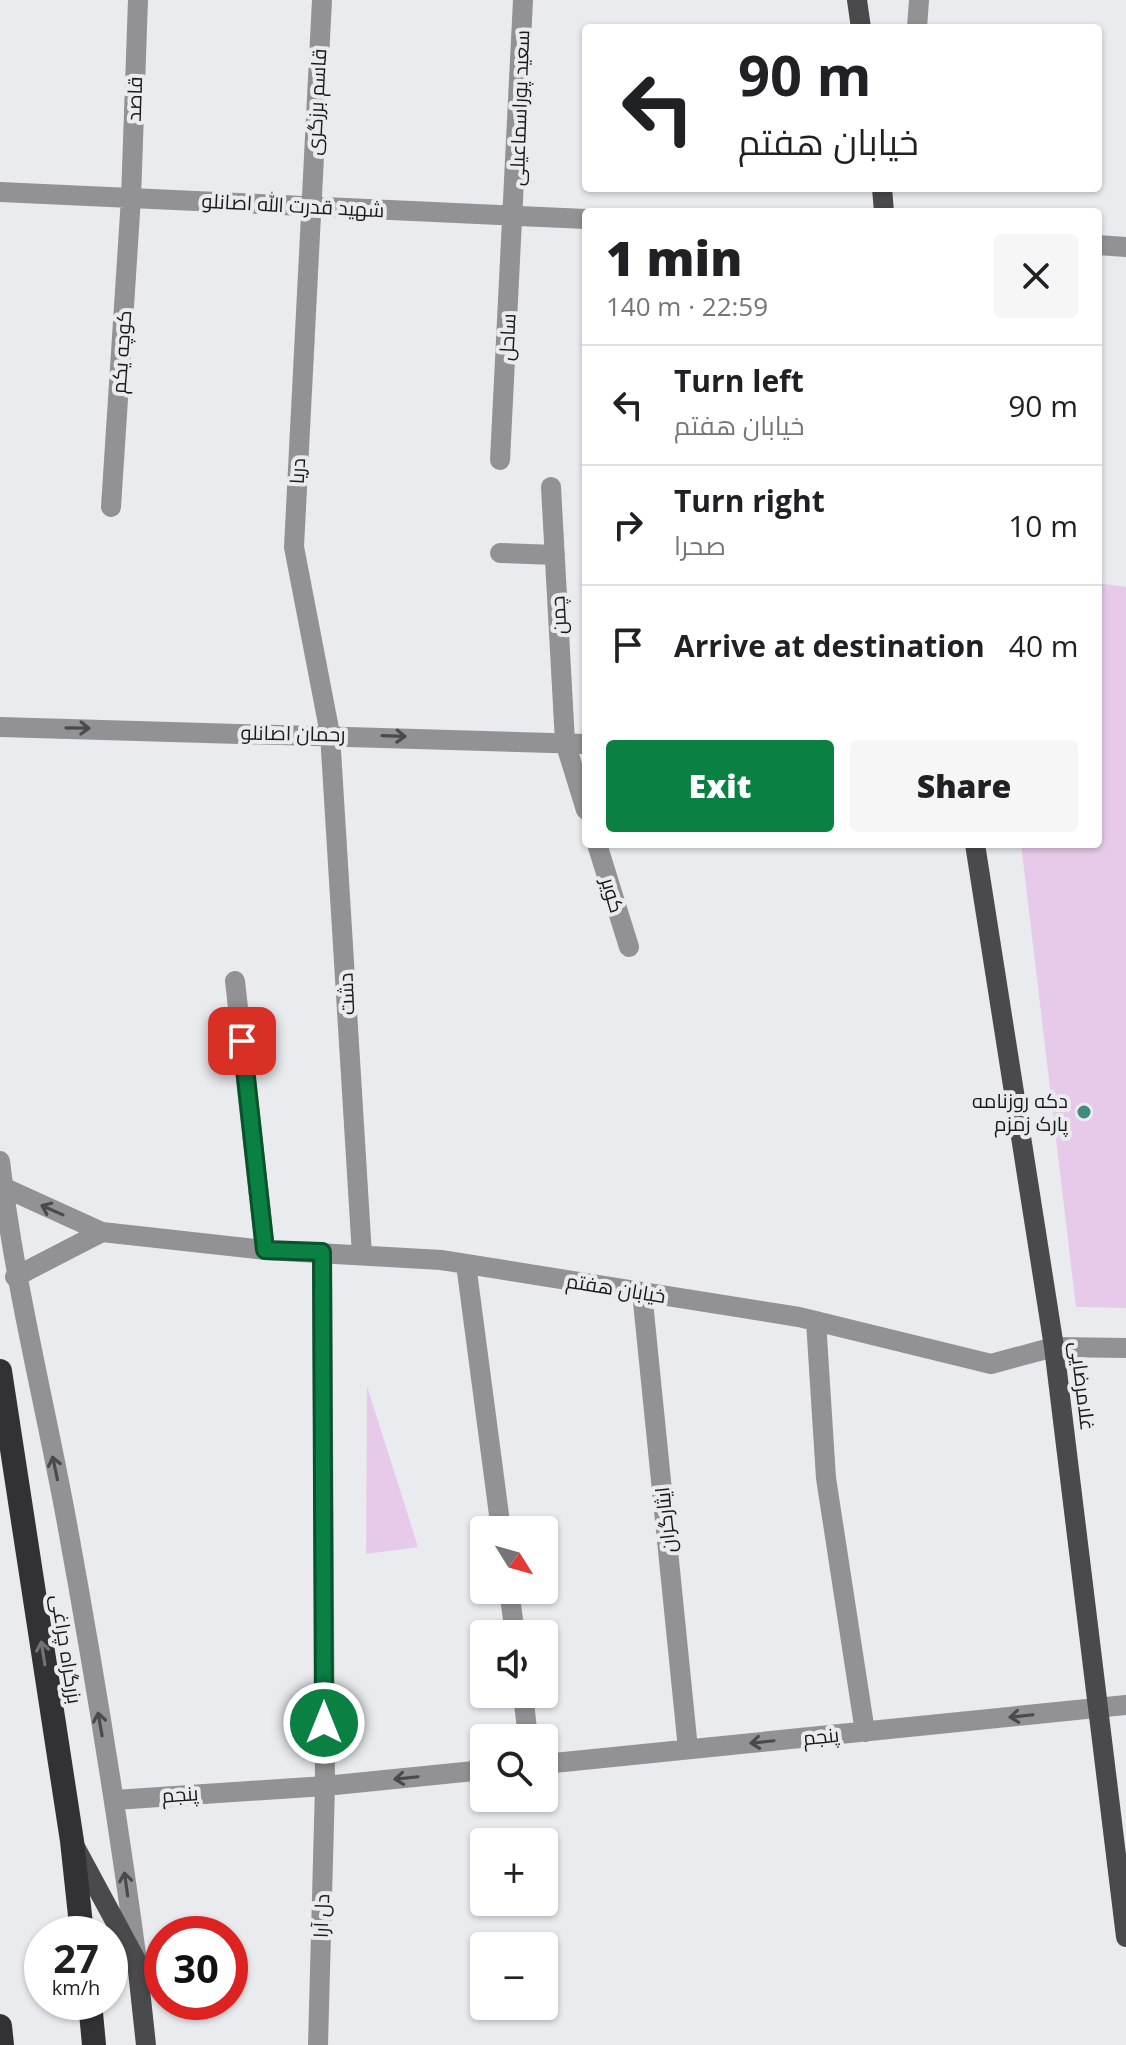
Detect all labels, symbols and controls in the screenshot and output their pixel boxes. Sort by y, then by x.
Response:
street label: سعید پوراسماعیلی [503,30,535,186]
text: 90 m [738,36,872,112]
street label: قاسم برزگری [300,48,333,156]
icon: left [606,56,710,160]
street label: قاصد [120,76,148,122]
text: خیابان هفتم [738,117,919,166]
street label: شهید قدرت الله اصانلو [201,187,385,223]
text: 1 min [606,225,742,290]
button: close [994,234,1078,318]
text: 140 m · 22:59 [606,288,768,324]
street label: کوچه یکم [105,309,138,395]
street label: ساحل [492,313,522,361]
text: Turn left [674,360,804,401]
icon: left [606,383,650,427]
text: 90 m [1008,385,1078,426]
text: خیابان هفتم [674,407,805,443]
street label: دریا [283,457,311,485]
text: Turn right [674,480,825,521]
icon: right [606,503,650,547]
text: 10 m [1008,505,1078,546]
text: صحرا [674,527,726,563]
street label: چمن [544,595,572,635]
icon: arrive [606,623,650,667]
text: Arrive at destination [674,625,985,666]
text: 40 m [1009,625,1079,666]
street label: رحمان اصانلو [240,719,346,747]
one-way arrow [64,721,91,736]
one-way arrow [380,729,407,744]
button: Exit [606,740,834,832]
button: Share [850,740,1078,832]
street label: کویر [595,873,631,916]
street label: دشت [331,972,361,1016]
pin [208,1007,276,1075]
icon: arrive [220,1019,264,1063]
place label: دکه روزنامه پارک زمزم [972,1087,1069,1138]
marker: دکه روزنامه پارک زمزم [1075,1103,1093,1121]
one-way arrow [41,1201,65,1216]
street label: خیابان هفتم [564,1267,668,1310]
street label: غلامرضایی [1064,1340,1102,1432]
one-way arrow [47,1455,62,1481]
street label: ایثارگران [648,1486,682,1554]
north arrow [470,1516,558,1604]
map controls [470,1516,558,2020]
street label: بزرگراه چراغی [45,1592,89,1706]
button: sound [470,1620,558,1708]
one-way arrow [35,1641,50,1666]
position arrow [282,1681,366,1765]
one-way arrow [1008,1708,1035,1723]
one-way arrow [91,1711,106,1737]
street label: پنجم [801,1721,841,1752]
button: search [470,1724,558,1812]
one-way arrow [749,1734,776,1749]
one-way arrow [393,1770,420,1785]
street label: پنجم [161,1779,200,1810]
button: + [470,1828,558,1916]
one-way arrow [119,1872,134,1898]
street label: دل آرا [307,1893,335,1939]
speed limit sign: 30 [144,1916,248,2020]
text: 27 [53,1930,99,1985]
button: − [470,1932,558,2020]
text: km/h [52,1974,100,2001]

